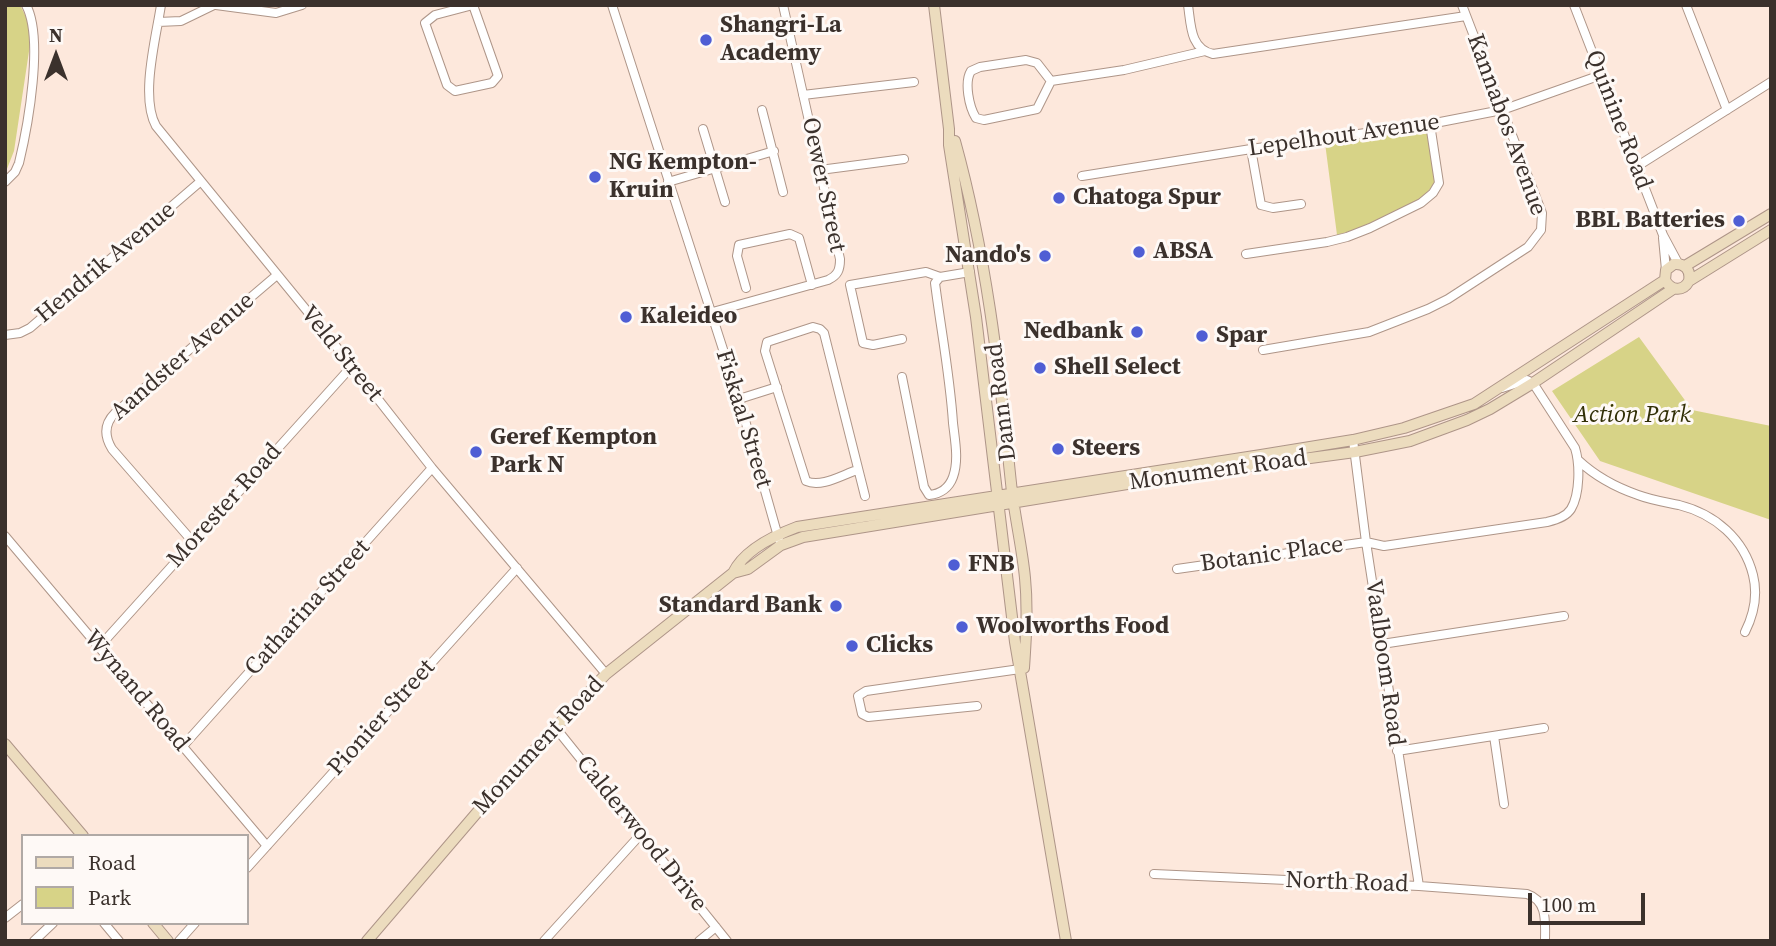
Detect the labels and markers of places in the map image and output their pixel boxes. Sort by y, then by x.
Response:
place label: Shangri-La Academy [720,12,842,68]
marker: Shangri-La Academy [698,32,714,48]
place label: NG Kempton- Kruin [609,149,757,205]
marker: NG Kempton- Kruin [587,169,603,185]
place label: Chatoga Spur [1073,184,1221,212]
marker: Chatoga Spur [1051,190,1067,206]
place label: BBL Batteries [1575,207,1725,235]
marker: BBL Batteries [1731,213,1747,229]
place label: ABSA [1153,238,1213,266]
place label: Nando's [945,242,1031,270]
marker: ABSA [1131,244,1147,260]
marker: Nando's [1037,248,1053,264]
place label: Kaleideo [640,303,737,331]
marker: Kaleideo [618,309,634,325]
place label: Nedbank [1023,318,1123,346]
place label: Spar [1216,322,1267,350]
marker: Nedbank [1129,324,1145,340]
marker: Spar [1194,328,1210,344]
place label: Shell Select [1054,354,1181,382]
marker: Shell Select [1032,360,1048,376]
place label: Geref Kempton Park N [490,424,657,480]
place label: Steers [1072,435,1140,463]
marker: Steers [1050,441,1066,457]
marker: Geref Kempton Park N [468,444,484,460]
place label: FNB [968,551,1015,579]
marker: FNB [946,557,962,573]
place label: Standard Bank [659,592,822,620]
marker: Standard Bank [828,598,844,614]
place label: Woolworths Food [976,613,1169,641]
marker: Woolworths Food [954,619,970,635]
place label: Clicks [866,632,933,660]
marker: Clicks [844,638,860,654]

